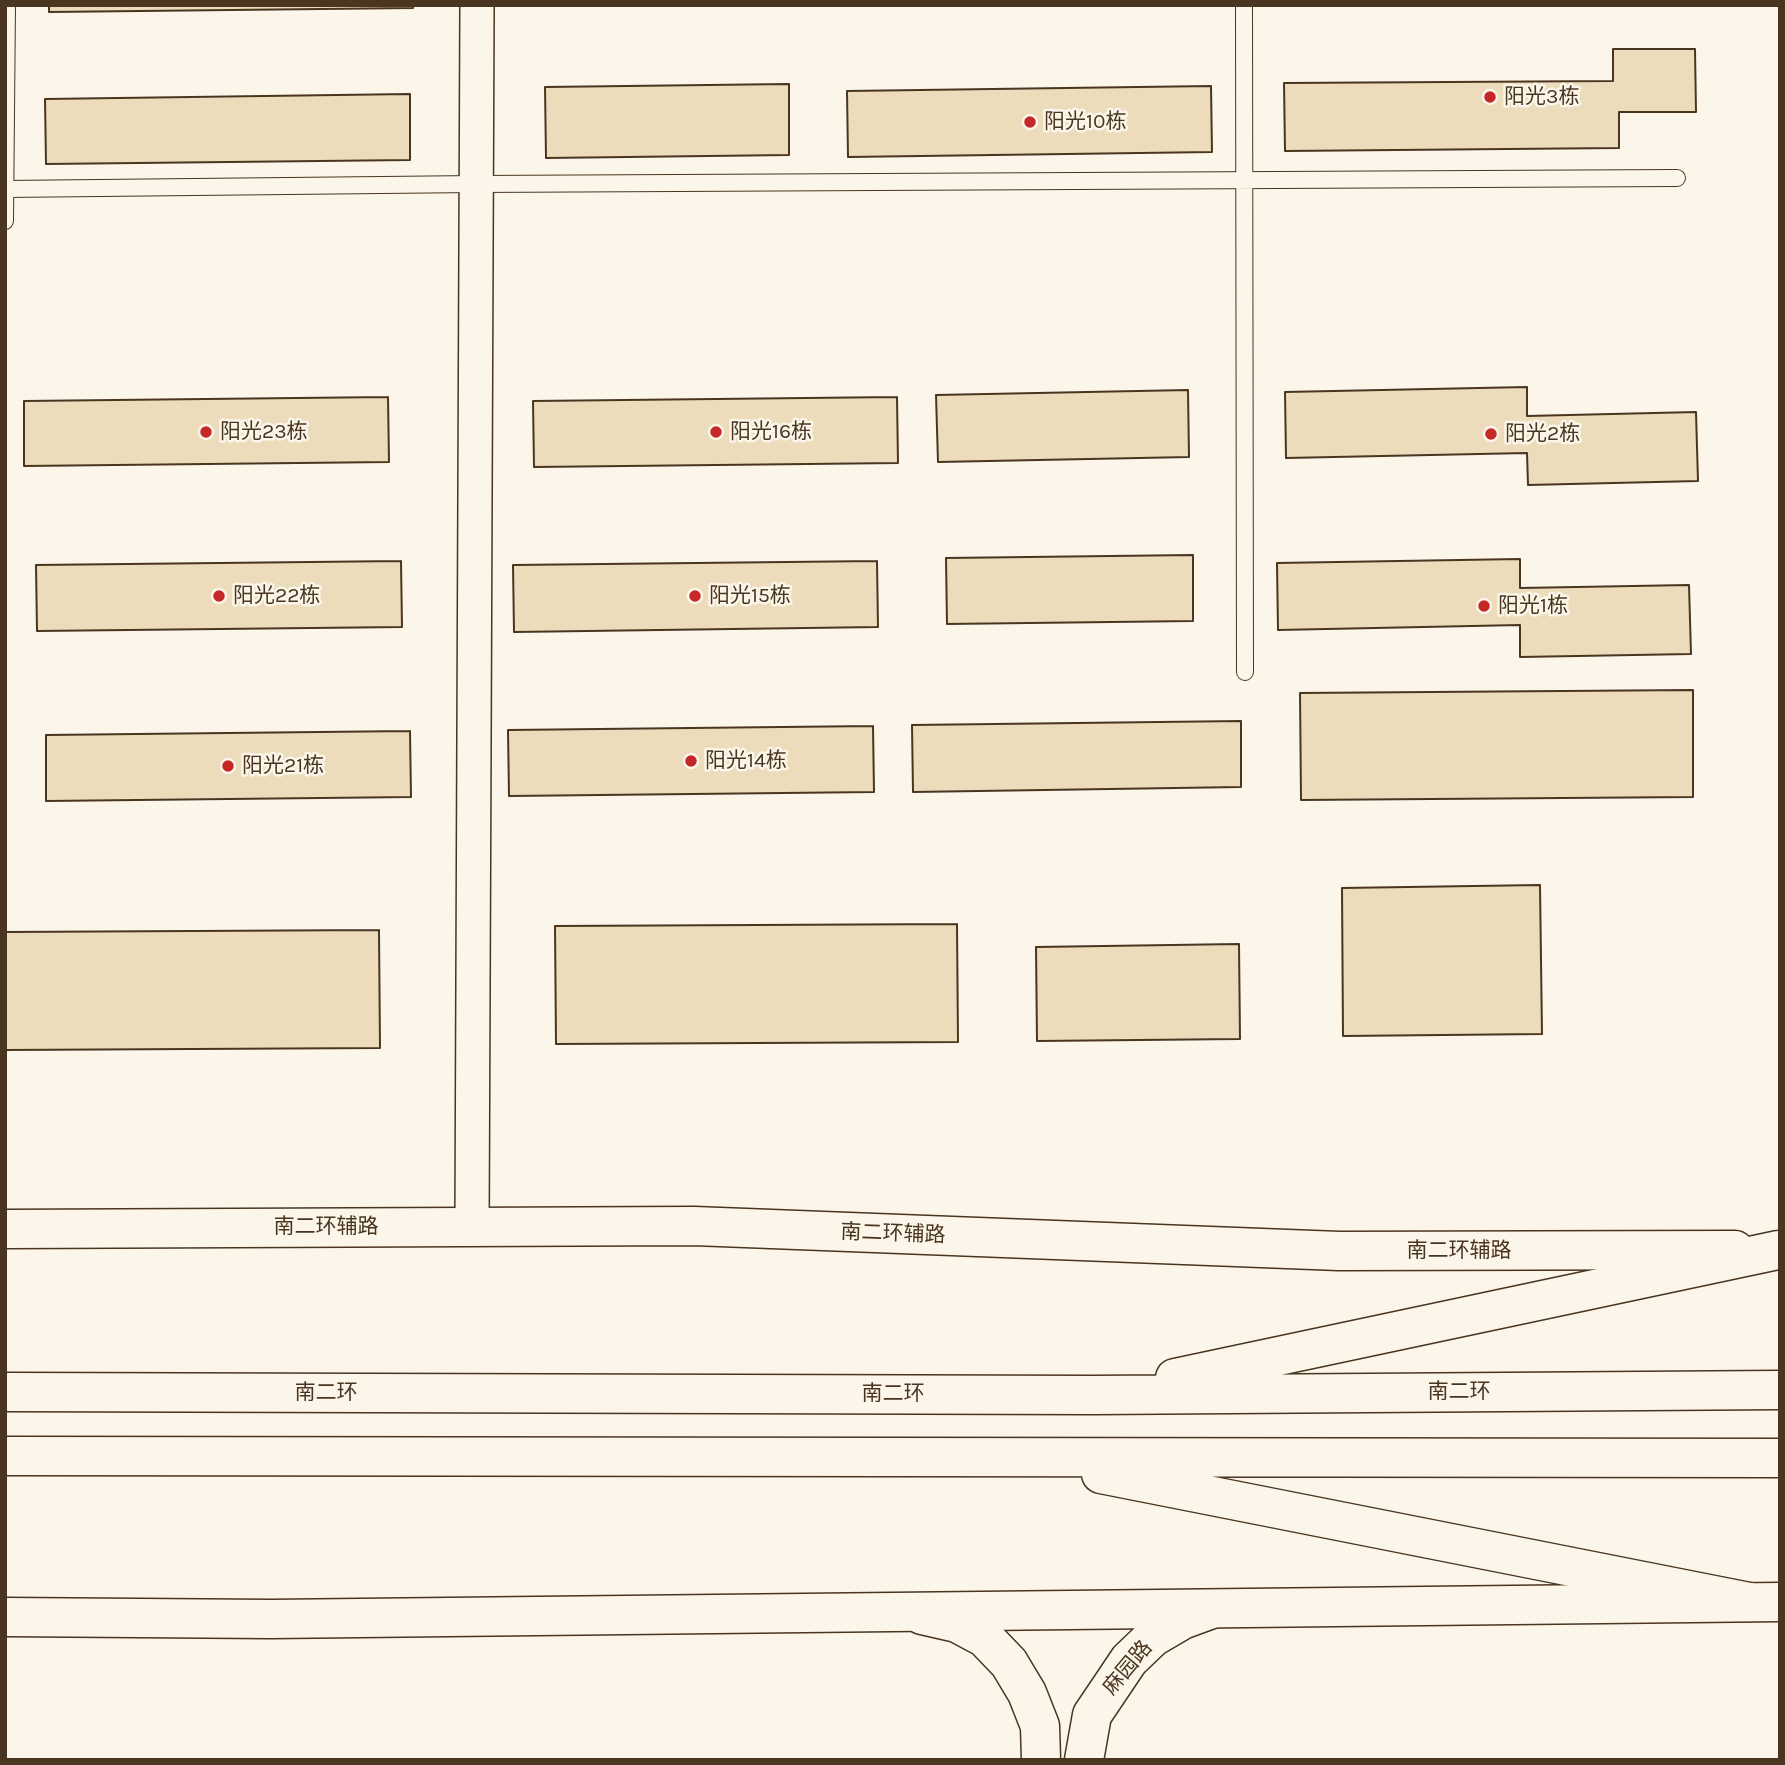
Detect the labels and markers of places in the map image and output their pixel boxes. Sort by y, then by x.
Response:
place label: 阳光3栋 [1504,84,1579,110]
marker: 阳光3栋 [1482,89,1498,105]
place label: 阳光10栋 [1044,109,1126,135]
marker: 阳光10栋 [1022,114,1038,130]
place label: 阳光23栋 [220,419,308,445]
place label: 阳光16栋 [730,419,812,445]
place label: 阳光2栋 [1505,421,1580,447]
marker: 阳光23栋 [198,424,214,440]
marker: 阳光16栋 [708,424,724,440]
marker: 阳光2栋 [1483,426,1499,442]
place label: 阳光22栋 [233,583,320,609]
place label: 阳光15栋 [709,583,791,609]
marker: 阳光22栋 [211,588,227,604]
marker: 阳光15栋 [687,588,703,604]
place label: 阳光1栋 [1498,593,1568,619]
marker: 阳光1栋 [1476,598,1492,614]
place label: 阳光14栋 [705,748,787,774]
place label: 阳光21栋 [242,753,324,779]
marker: 阳光14栋 [683,753,699,769]
marker: 阳光21栋 [220,758,236,774]

